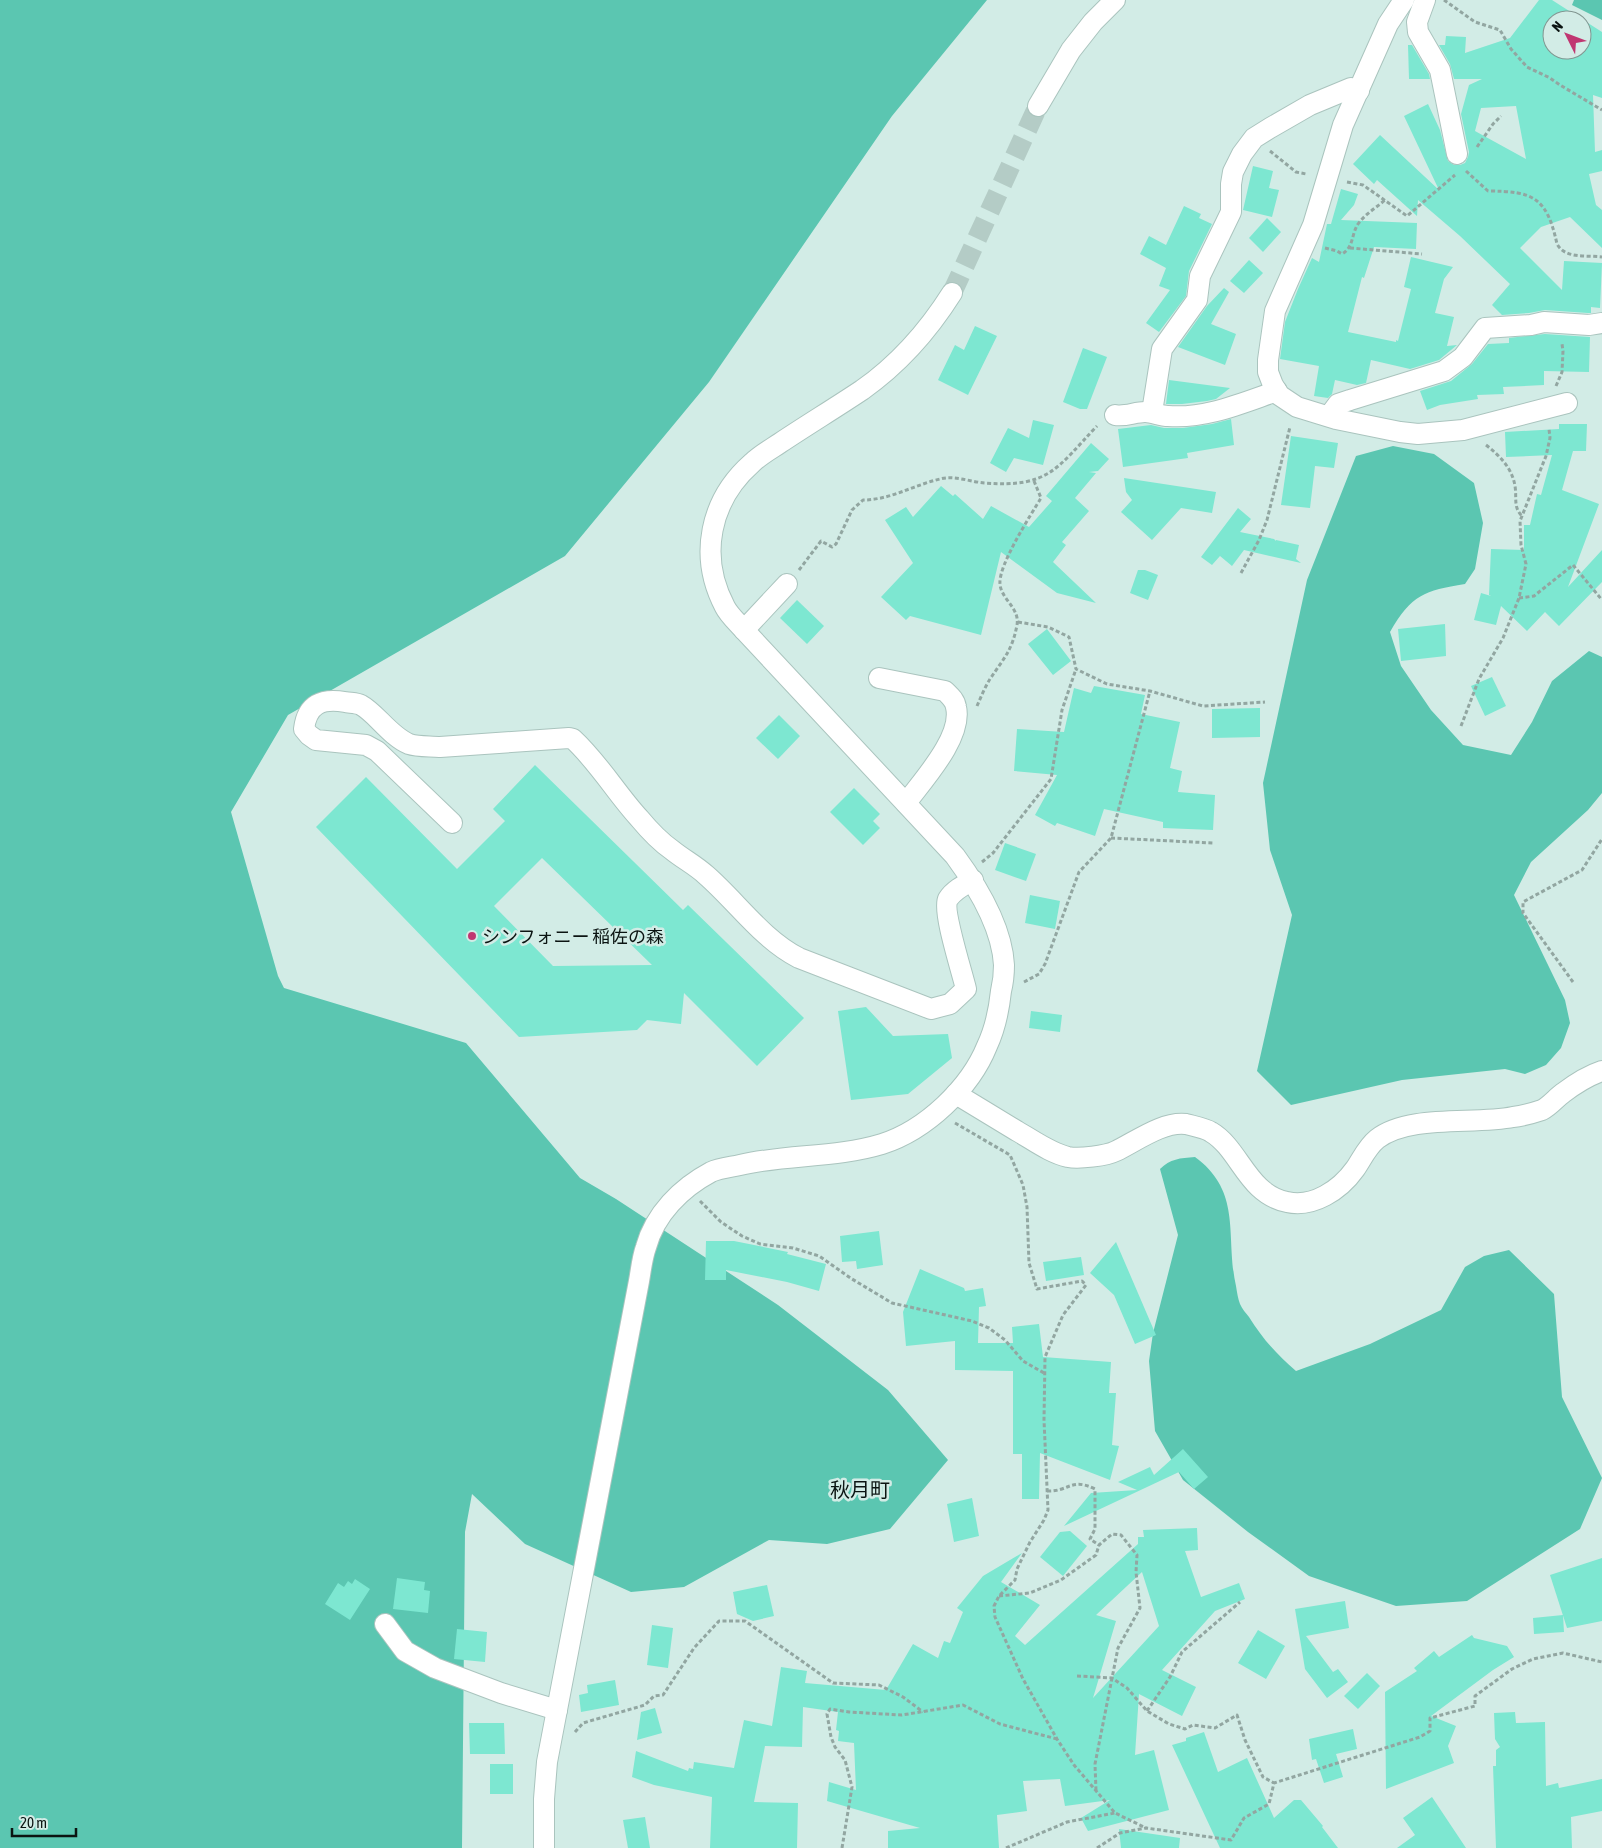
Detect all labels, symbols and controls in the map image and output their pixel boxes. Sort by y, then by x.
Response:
north arrow [1542,10,1592,60]
text: N [1549,18,1566,35]
place label: シンフォニー 稲佐の森 [482,926,664,947]
marker: シンフォニー 稲佐の森 [466,930,478,942]
district label: 秋月町 [830,1478,890,1501]
scale bar [12,1806,76,1838]
text: 20 m [20,1814,47,1831]

